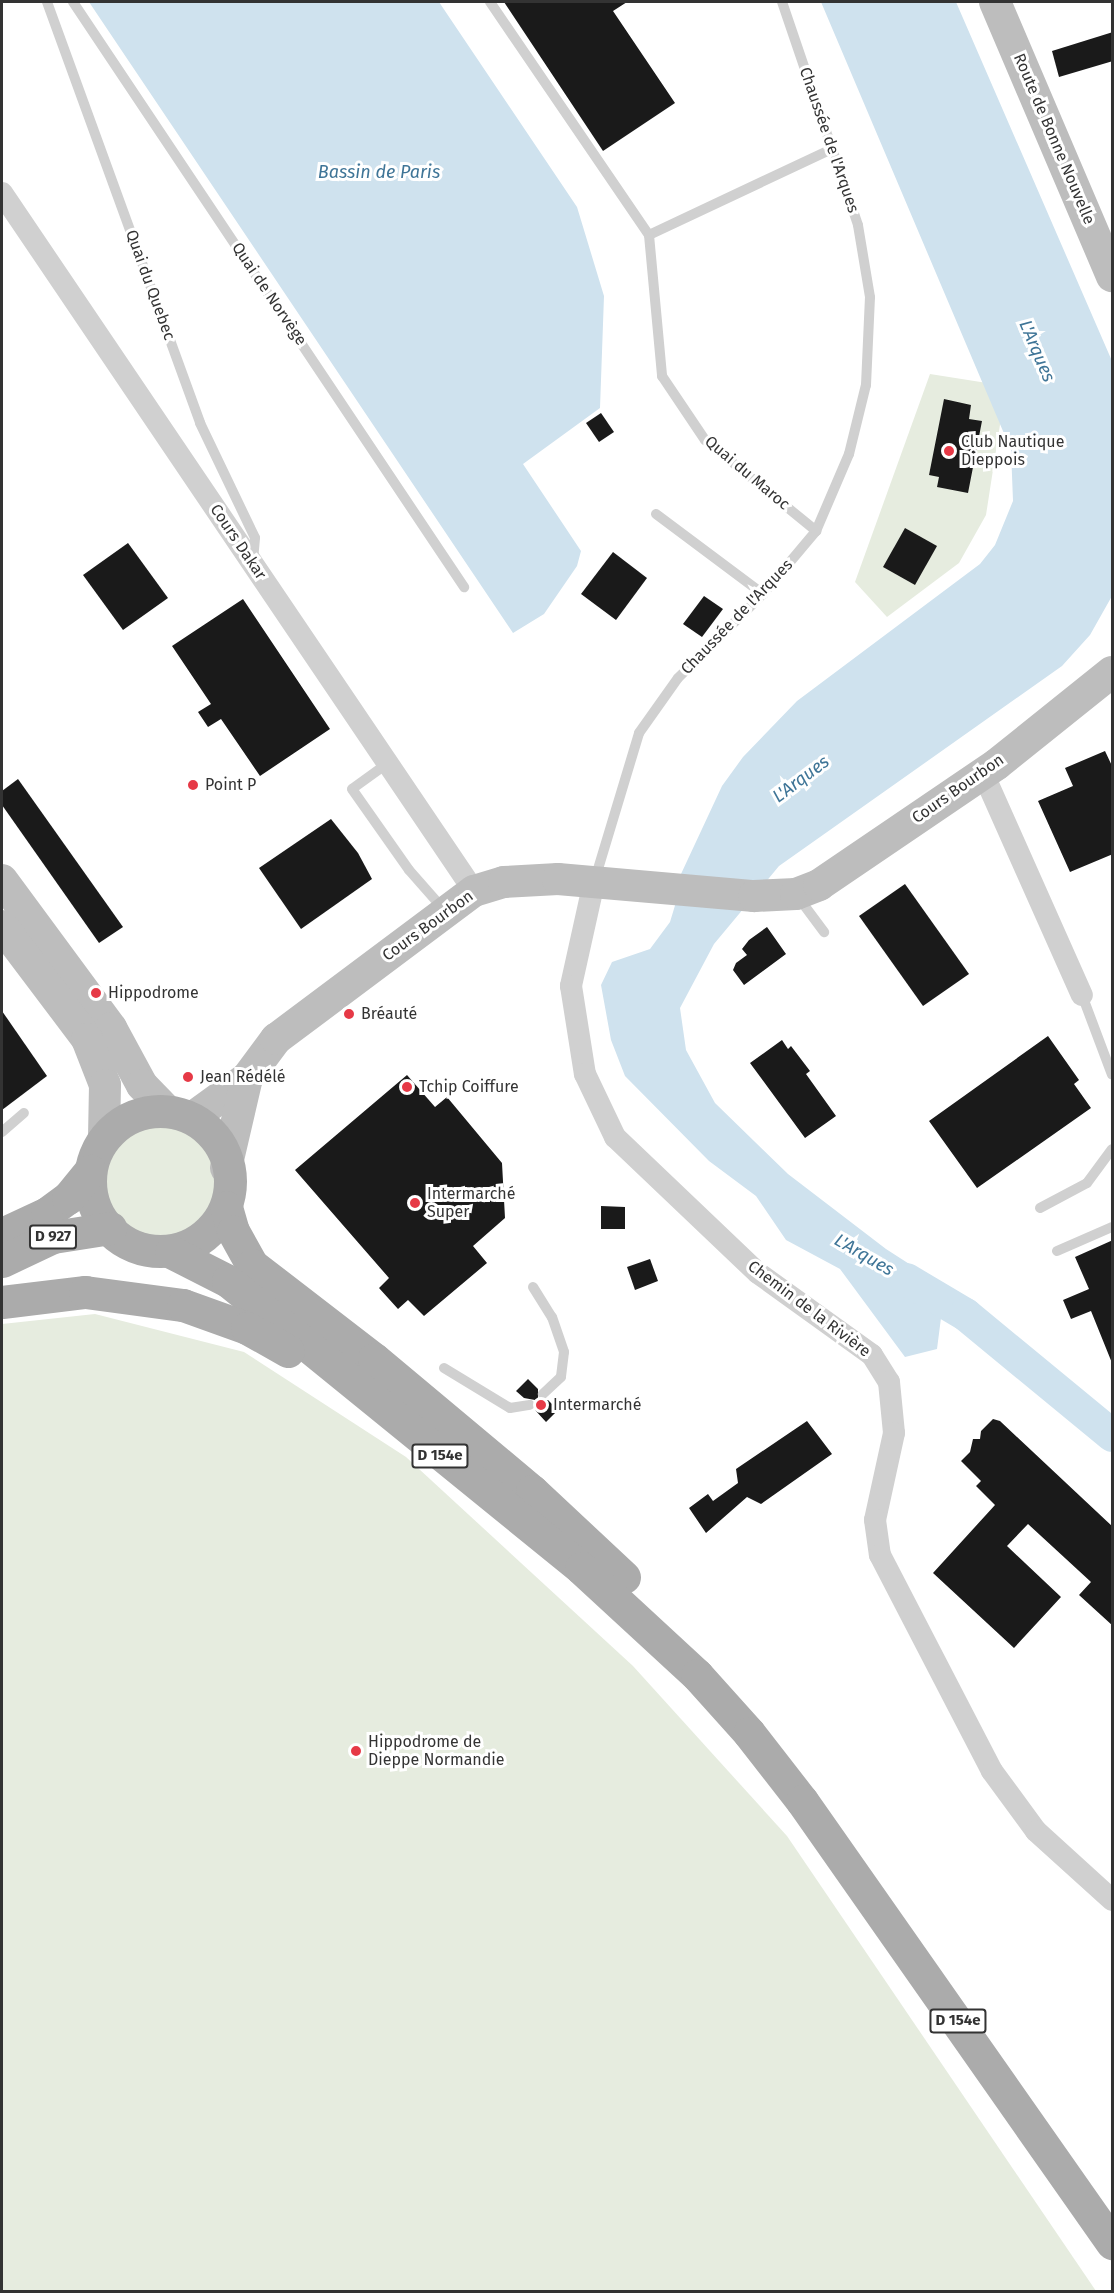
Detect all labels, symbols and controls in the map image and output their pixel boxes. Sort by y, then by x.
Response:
street label: Route de Bonne Nouvelle [1009,51,1099,227]
street label: Chaussée de l'Arques [795,65,863,215]
water label: Bassin de Paris [318,161,440,183]
street label: Quai du Quebec [121,227,179,343]
street label: Quai de Norvège [227,239,311,349]
water label: L'Arques [1014,317,1060,385]
street label: Quai du Maroc [701,432,793,514]
place label: Club Nautique Dieppois [961,432,1064,470]
marker: Club Nautique Dieppois [942,444,956,458]
street label: Cours Dakar [206,501,270,583]
street label: Chaussée de l'Arques [677,555,797,679]
street label: Cours Bourbon [908,750,1008,828]
water label: L'Arques [768,751,834,807]
place label: Point P [205,775,256,795]
marker: Point P [186,778,200,792]
street label: Cours Bourbon [379,887,477,965]
place label: Hippodrome [108,983,199,1003]
marker: Hippodrome [89,986,103,1000]
place label: Bréauté [361,1004,417,1024]
marker: Bréauté [342,1007,356,1021]
place label: Jean Rédélé [200,1067,286,1087]
marker: Jean Rédélé [181,1070,195,1084]
place label: Tchip Coiffure [419,1077,519,1097]
marker: Tchip Coiffure [400,1080,414,1094]
place label: Intermarché Super [427,1184,515,1222]
marker: Intermarché Super [408,1196,422,1210]
road number: D 927 [28,1225,78,1249]
water label: L'Arques [830,1229,898,1281]
street label: Chemin de la Rivière [744,1257,874,1361]
place label: Intermarché [553,1395,641,1415]
marker: Intermarché [534,1398,548,1412]
road number: D 154e [410,1444,470,1468]
place label: Hippodrome de Dieppe Normandie [368,1732,505,1770]
marker: Hippodrome de Dieppe Normandie [349,1744,363,1758]
road number: D 154e [928,2009,988,2033]

